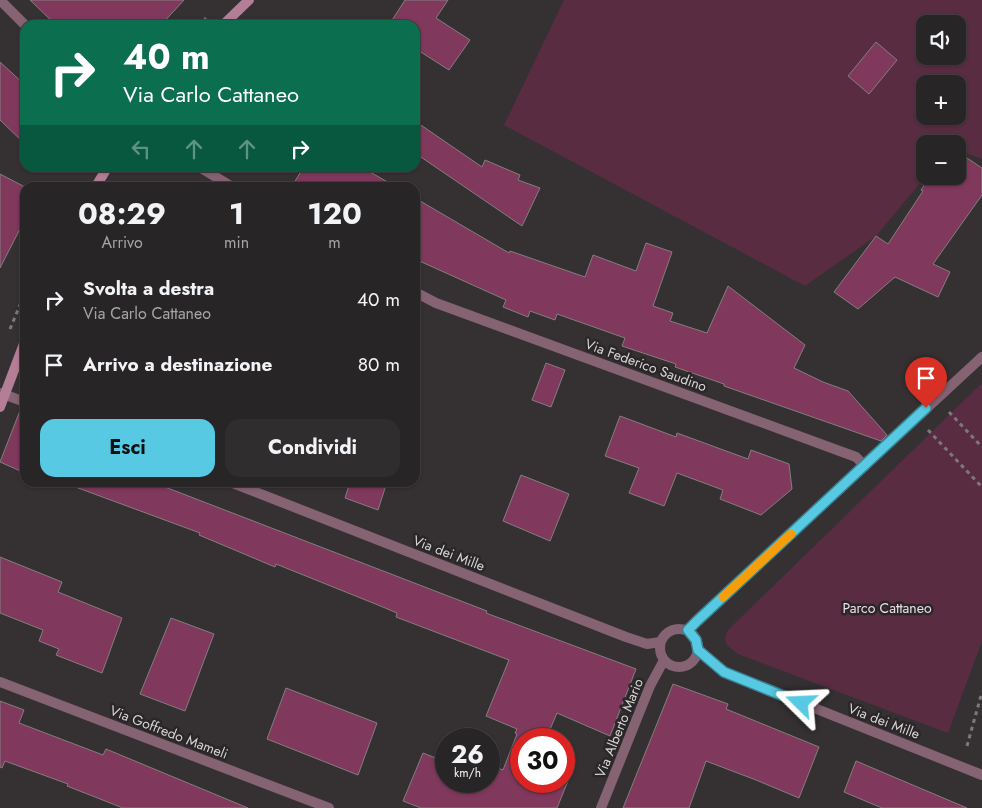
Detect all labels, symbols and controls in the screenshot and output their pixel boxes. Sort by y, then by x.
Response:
map controls [916,15,966,185]
button: sound [916,15,966,65]
text: 40 m [123,32,210,82]
icon: right [40,40,105,105]
button: + [916,75,966,125]
text: Via Carlo Cattaneo [123,78,299,110]
icon: left [127,135,155,163]
icon: ahead [180,135,208,163]
icon: ahead [233,135,261,163]
icon: right [286,135,314,163]
button: − [916,135,966,185]
text: 08:29 [78,192,166,235]
text: 1 [229,192,244,235]
text: 120 [307,192,362,235]
text: Arrivo [101,231,143,254]
text: min [224,231,249,254]
text: m [328,231,341,254]
text: Svolta a destra [83,275,214,302]
icon: right [40,286,68,314]
text: 40 m [357,286,400,313]
text: Via Carlo Cattaneo [83,302,211,325]
street label: Via Federico Saudino [582,334,710,396]
icon: arrive [40,351,68,379]
text: Arrivo a destinazione [83,351,272,378]
text: 80 m [358,351,400,378]
pin [905,357,947,408]
icon: arrive [912,364,940,392]
button: Esci [40,419,215,477]
button: Condividi [225,419,400,477]
street label: Via dei Mille [410,530,488,576]
park label: Parco Cattaneo [842,598,932,618]
street label: Via Alberto Mario [590,675,648,781]
position arrow [774,676,826,728]
street label: Via dei Mille [845,698,923,744]
street label: Via Goffredo Mameli [107,700,231,764]
speed limit sign: 30 [510,728,575,793]
text: 26 [451,736,484,772]
text: km/h [454,764,481,782]

